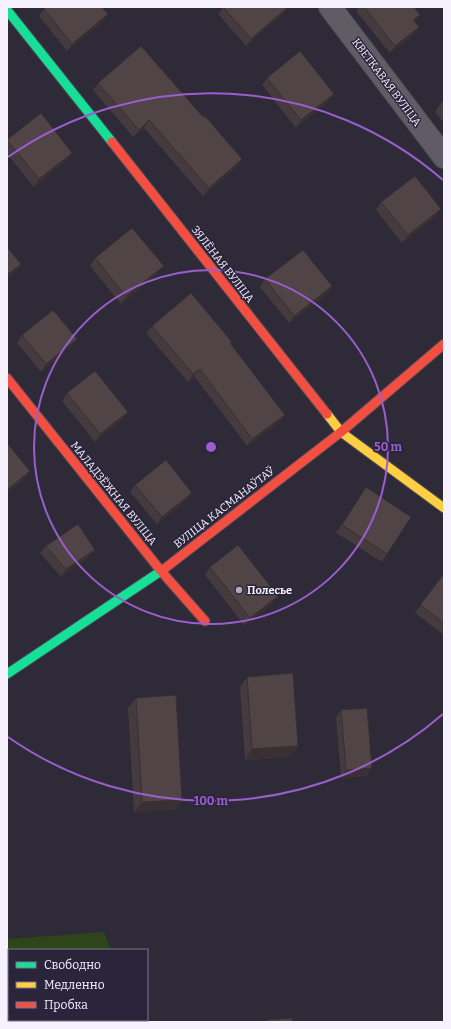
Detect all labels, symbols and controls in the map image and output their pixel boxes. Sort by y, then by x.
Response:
street label: КВЕТКАВАЯ ВУЛІЦА [349,36,424,129]
street label: ЗЯЛЁНАЯ ВУЛІЦА [189,223,257,305]
street label: МАЛАДЗЁЖНАЯ ВУЛІЦА [68,439,159,548]
centre of rings [204,440,218,454]
text: 50 m [374,440,402,454]
street label: ВУЛІЦА КАСМАНАЎТАЎ [171,464,278,551]
place label: Полесье [247,584,292,597]
marker: Полесье [234,585,244,595]
text: 100 m [194,794,229,808]
legend [8,949,148,1021]
text: Свободно [44,958,101,972]
text: Медленно [44,978,105,992]
text: Пробка [44,998,88,1012]

